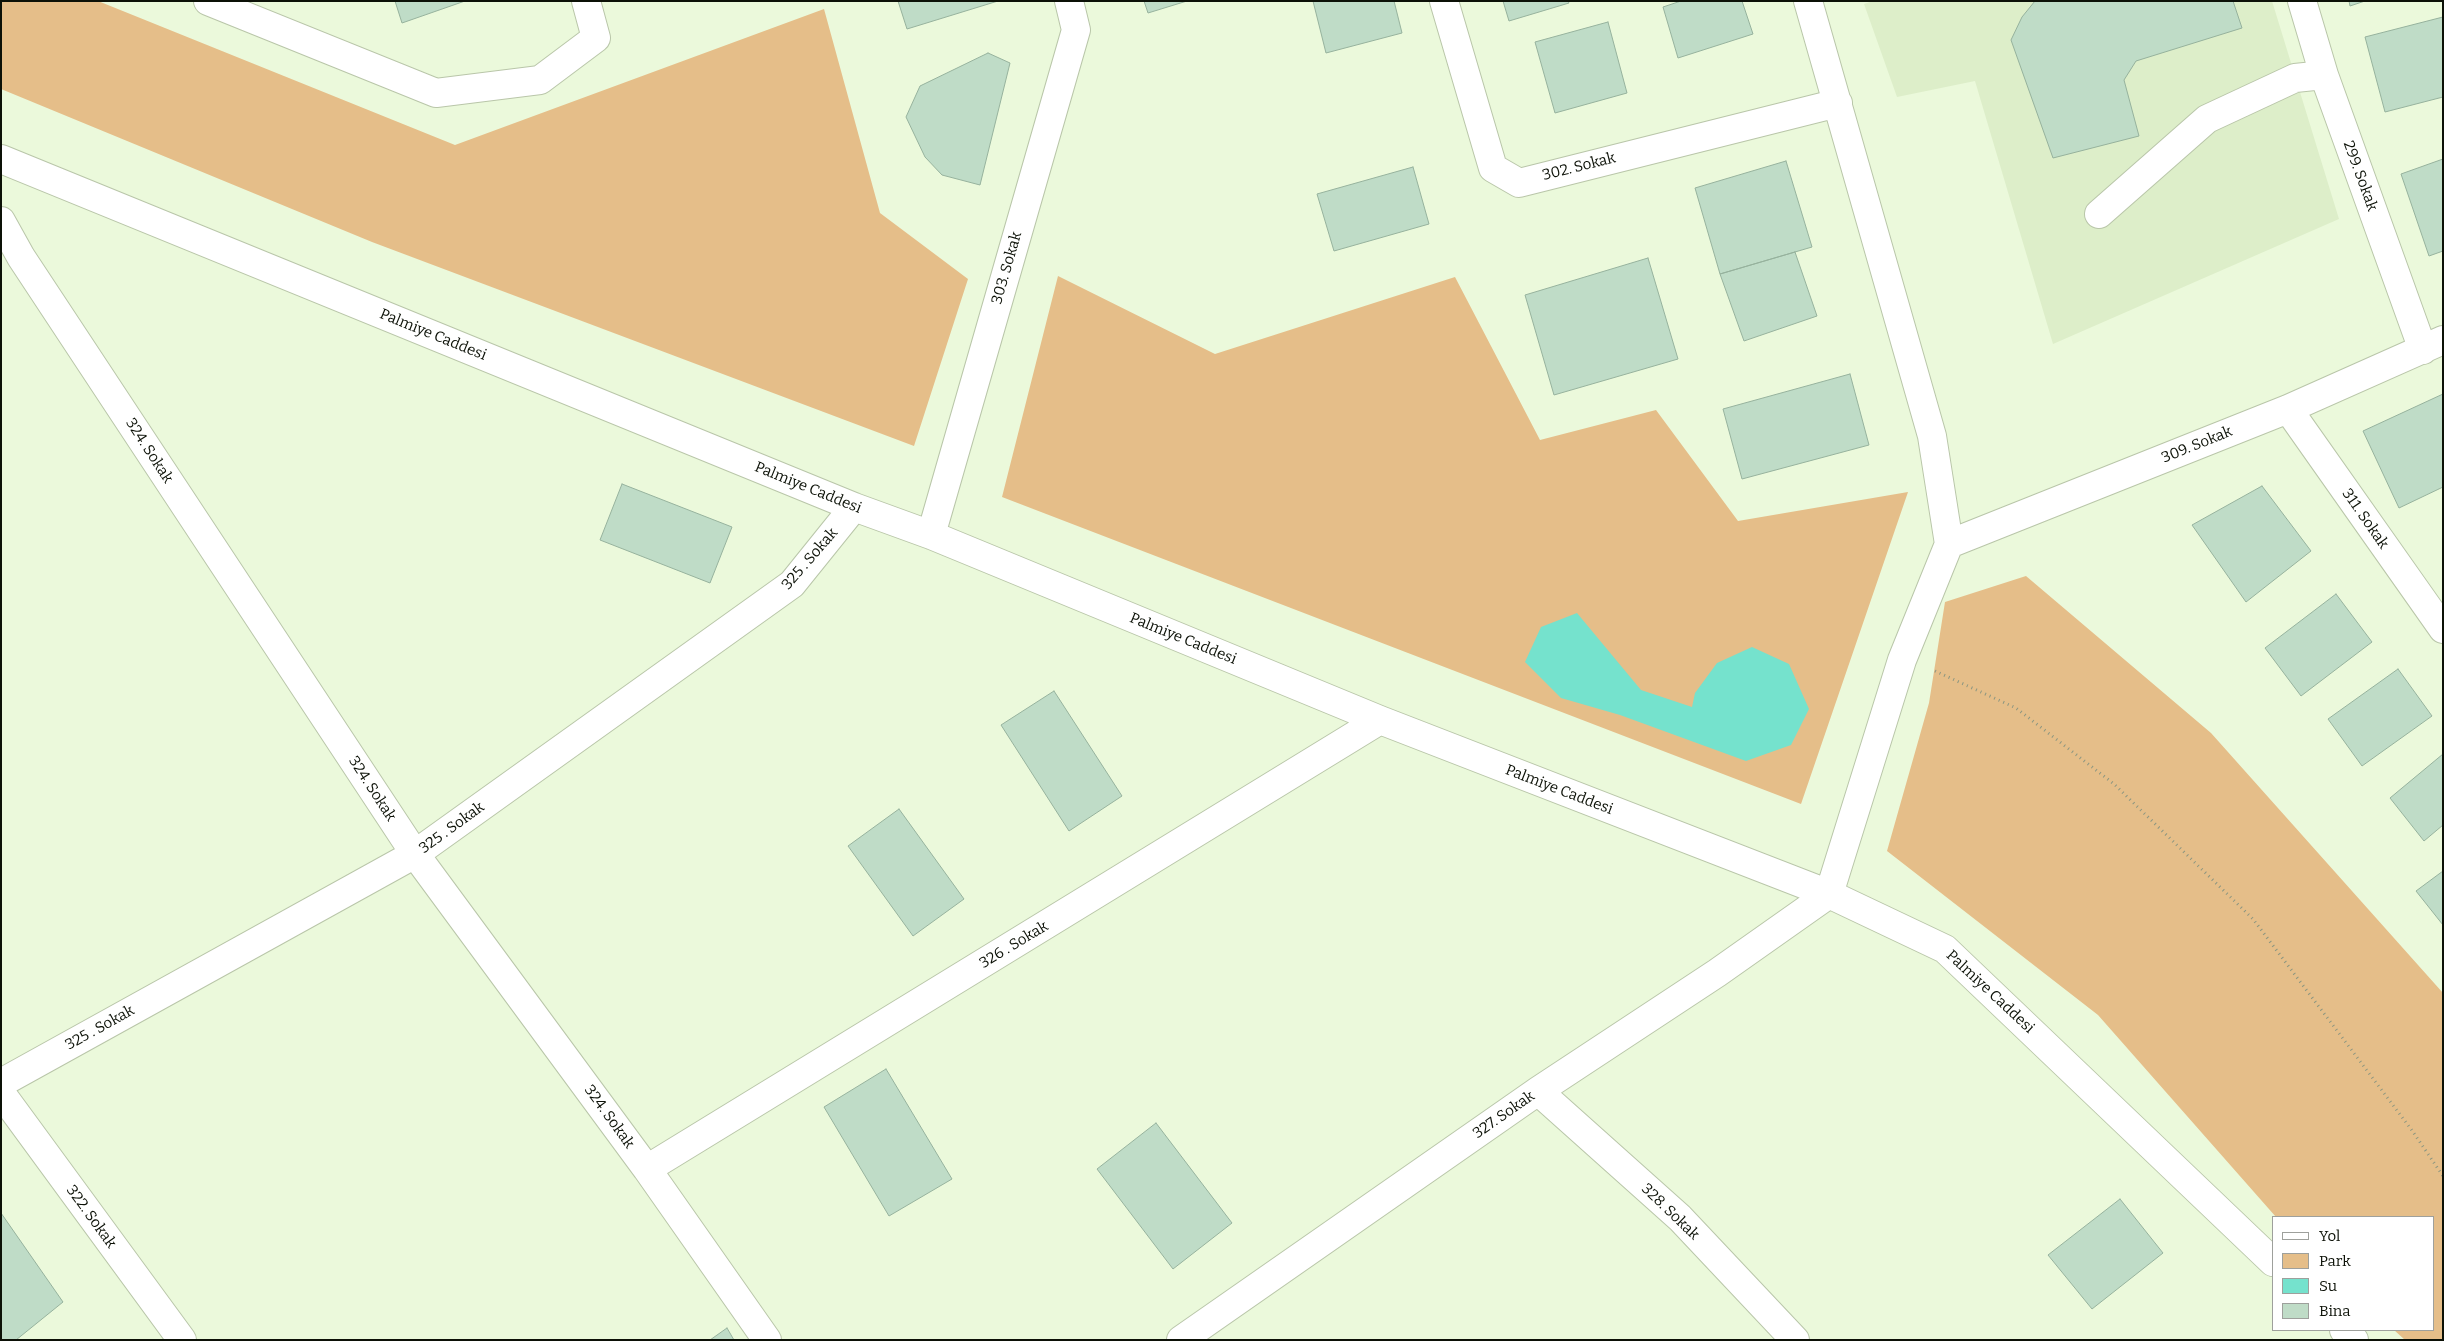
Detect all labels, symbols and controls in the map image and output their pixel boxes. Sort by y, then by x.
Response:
street label: 299. Sokak [2339,138,2381,214]
street label: 302. Sokak [1541,149,1617,185]
street label: 303. Sokak [988,230,1026,306]
street label: Palmiye Caddesi [377,305,489,365]
street label: 324. Sokak [121,415,177,487]
street label: 309. Sokak [2159,423,2235,467]
street label: Palmiye Caddesi [752,458,864,518]
street label: 311. Sokak [2338,486,2392,552]
street label: 325 . Sokak [778,524,842,594]
street label: Palmiye Caddesi [1127,609,1239,669]
street label: 324. Sokak [344,753,400,825]
street label: Palmiye Caddesi [1503,761,1615,819]
street label: 325 . Sokak [416,798,488,858]
street label: 326 . Sokak [976,917,1052,973]
street label: Palmiye Caddesi [1942,947,2038,1037]
street label: 325 . Sokak [62,1002,138,1054]
street label: 324. Sokak [580,1082,638,1152]
street label: 327. Sokak [1470,1087,1538,1143]
street label: 328. Sokak [1637,1180,1703,1244]
street label: 322. Sokak [62,1182,120,1252]
legend [2272,1216,2434,1331]
text: Yol [2319,1227,2340,1245]
text: Park [2319,1252,2351,1270]
text: Su [2319,1277,2337,1295]
text: Bina [2319,1302,2351,1320]

